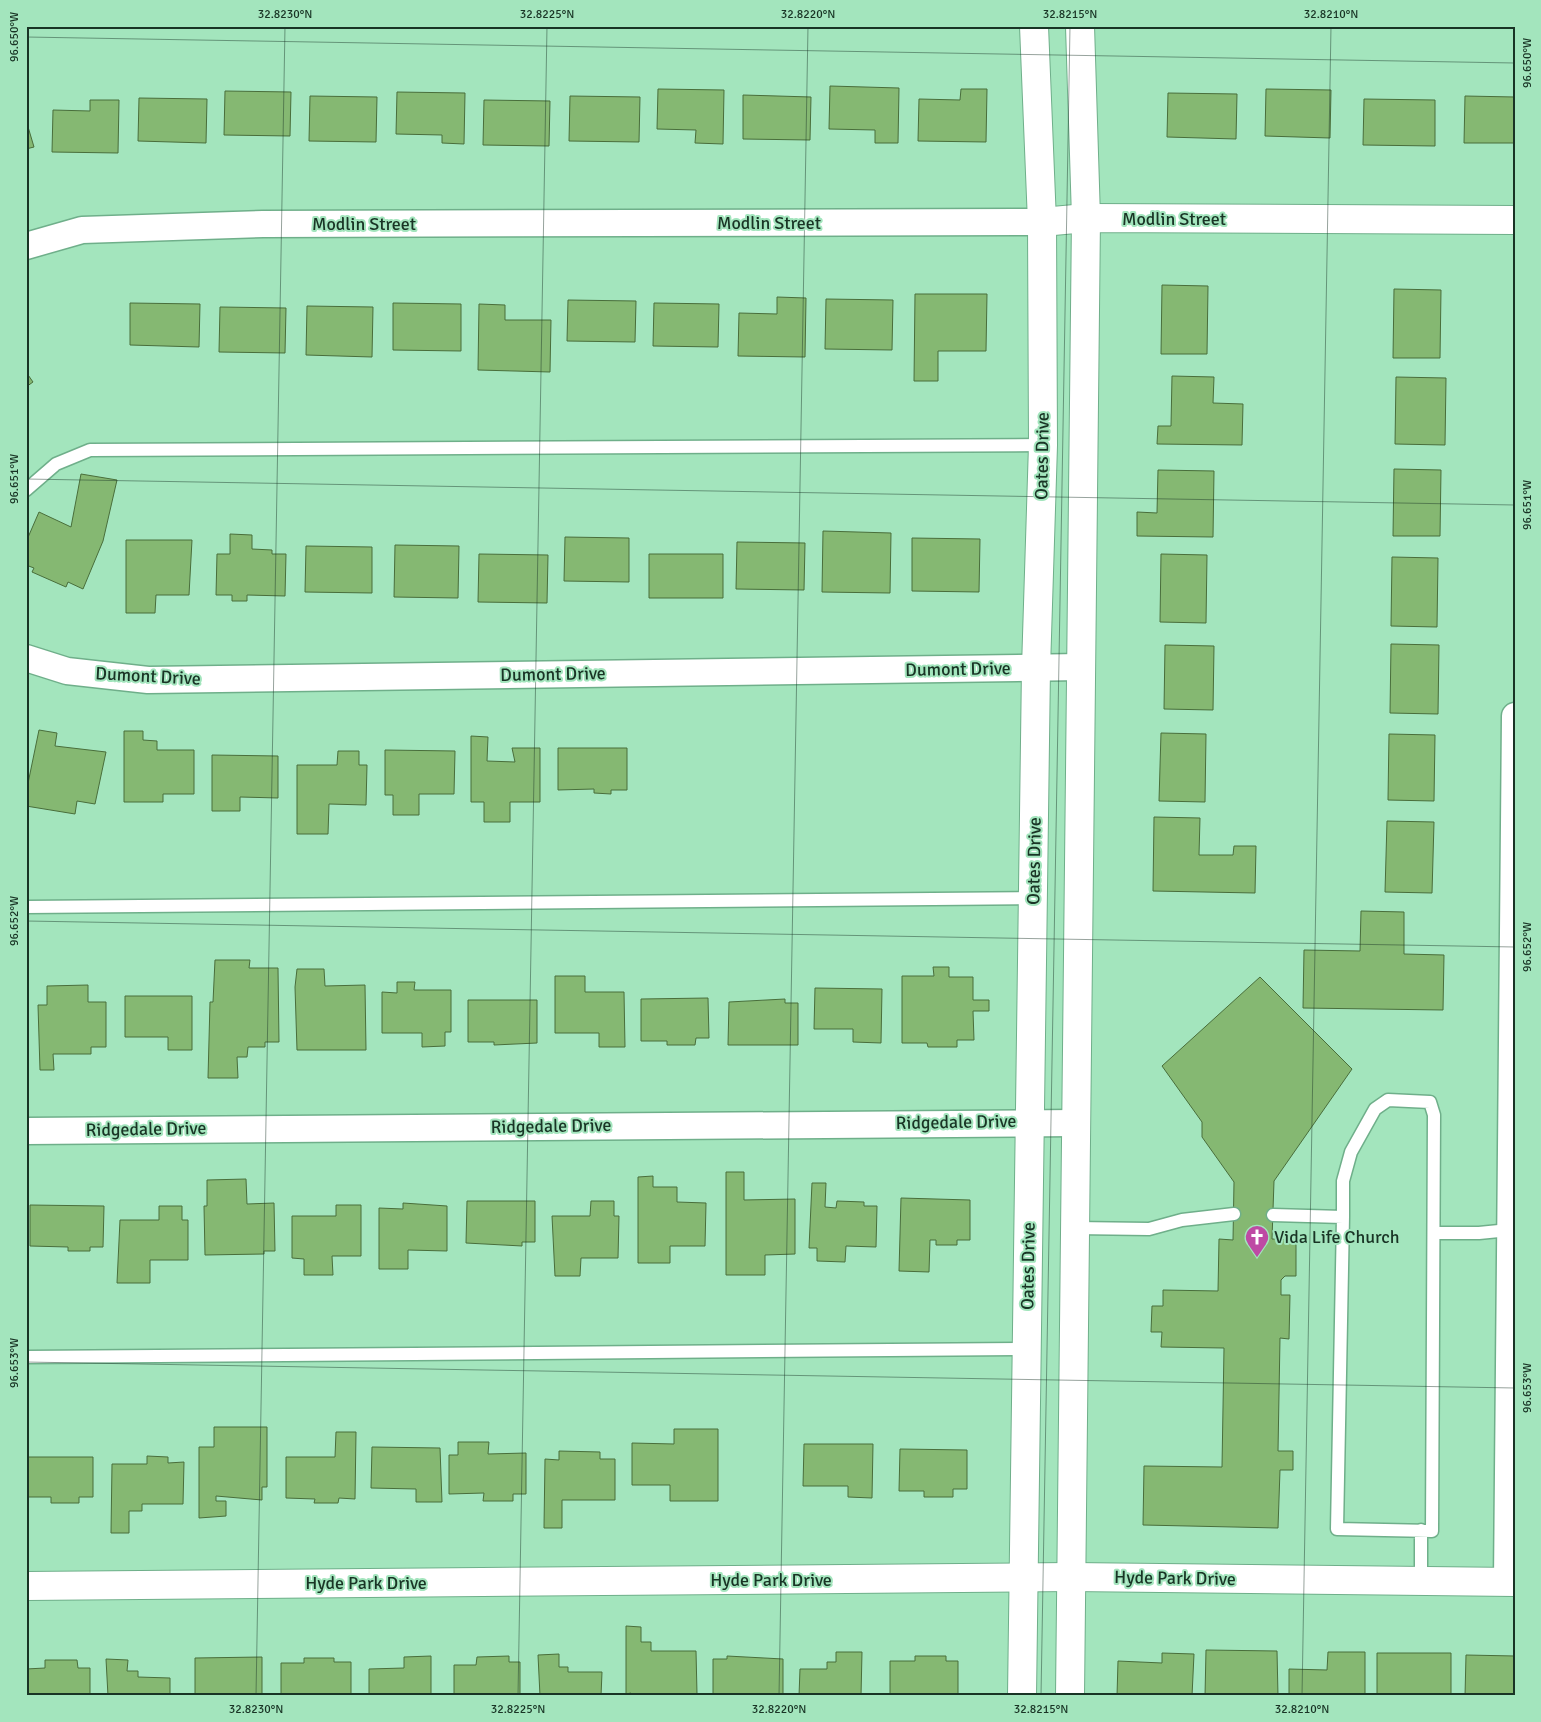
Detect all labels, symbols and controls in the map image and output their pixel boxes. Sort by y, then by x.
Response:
text: 32.8230°N [258,7,312,22]
text: 32.8225°N [520,7,574,22]
text: 32.8220°N [781,7,835,22]
text: 32.8215°N [1043,7,1097,22]
text: 32.8210°N [1304,7,1358,22]
text: 96.650°W [7,12,22,62]
text: 96.650°W [1520,38,1535,88]
street label: Modlin Street [1122,208,1226,230]
street label: Modlin Street [717,212,821,234]
street label: Modlin Street [312,213,416,235]
street label: Oates Drive [1030,412,1054,500]
text: 96.651°W [7,454,22,504]
text: 96.651°W [1520,480,1535,530]
street label: Dumont Drive [905,657,1011,681]
street label: Dumont Drive [95,662,201,690]
street label: Dumont Drive [500,662,606,686]
street label: Oates Drive [1022,817,1046,905]
text: 96.652°W [7,896,22,946]
text: 96.652°W [1520,922,1535,972]
street label: Ridgedale Drive [895,1110,1017,1134]
street label: Ridgedale Drive [490,1114,612,1138]
street label: Ridgedale Drive [85,1117,207,1141]
street label: Oates Drive [1016,1222,1040,1310]
church icon: Vida Life Church [1244,1224,1270,1258]
place label: Vida Life Church [1274,1226,1400,1248]
text: 96.653°W [7,1338,22,1388]
text: 96.653°W [1520,1363,1535,1413]
street label: Hyde Park Drive [1114,1566,1236,1590]
street label: Hyde Park Drive [710,1569,832,1591]
street label: Hyde Park Drive [305,1572,427,1594]
text: 32.8230°N [229,1702,283,1717]
text: 32.8225°N [491,1702,545,1717]
text: 32.8220°N [752,1702,806,1717]
text: 32.8215°N [1014,1702,1068,1717]
text: 32.8210°N [1275,1702,1329,1717]

